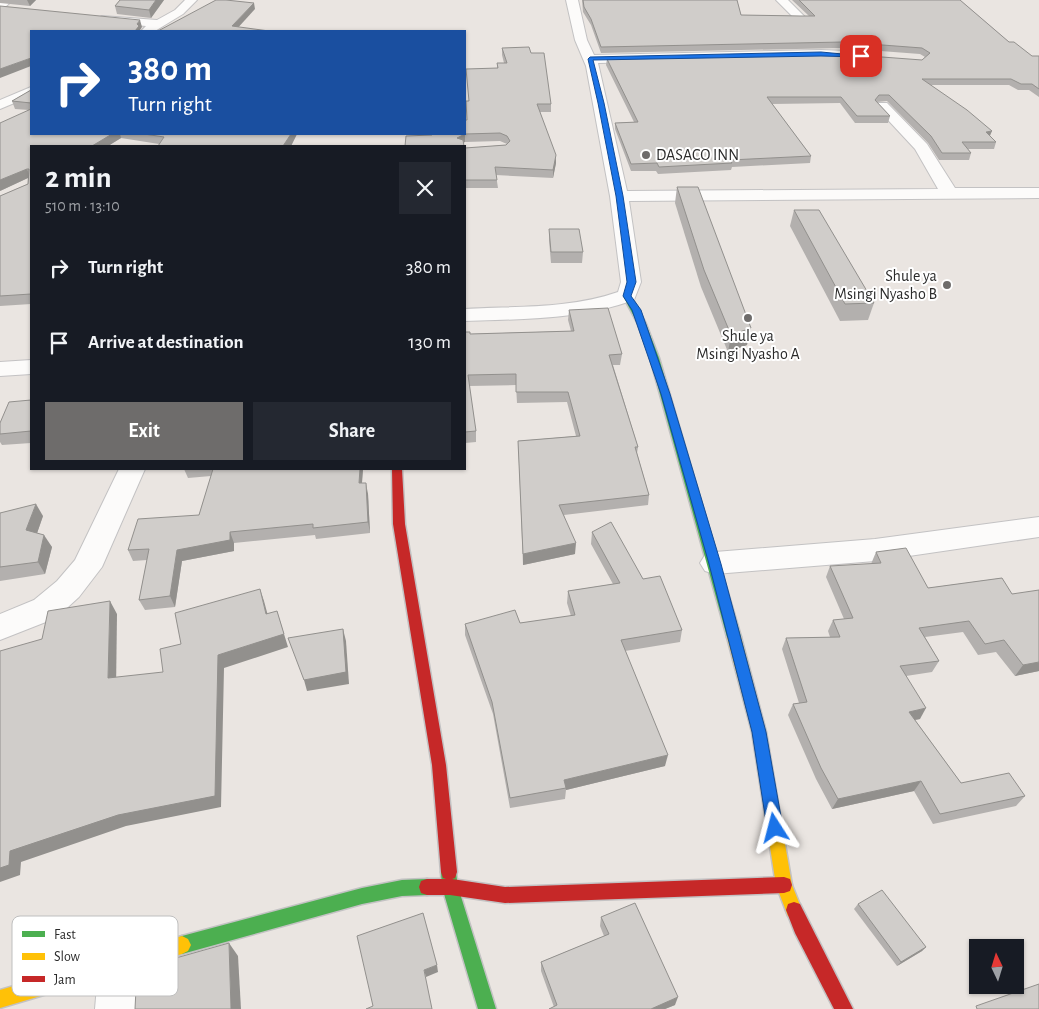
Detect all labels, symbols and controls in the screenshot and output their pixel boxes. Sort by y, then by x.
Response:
pin [840,35,882,77]
icon: arrive [847,42,875,70]
icon: right [45,50,110,115]
text: 380 m [128,52,212,87]
text: Turn right [128,93,212,115]
place label: DASACO INN [656,147,739,163]
marker: DASACO INN [640,149,652,161]
button: close [399,162,451,214]
text: 2 min [45,163,112,193]
text: 510 m · 13:10 [45,198,120,214]
icon: right [45,254,73,282]
text: Turn right [88,258,163,277]
text: 380 m [406,258,451,277]
place label: Shule ya Msingi Nyasho B [834,268,937,303]
marker: Shule ya Msingi Nyasho B [941,279,953,291]
marker: Shule ya Msingi Nyasho A [742,312,754,324]
place label: Shule ya Msingi Nyasho A [696,328,800,363]
icon: arrive [45,329,73,357]
text: Arrive at destination [88,333,244,352]
text: 130 m [408,333,451,352]
button: Exit [45,402,243,460]
button: Share [253,402,451,460]
position arrow [748,801,800,853]
legend [12,916,178,996]
text: Fast [54,928,76,942]
north arrow [969,939,1024,994]
map controls [969,939,1024,994]
text: Slow [54,950,81,964]
text: Jam [54,973,76,987]

